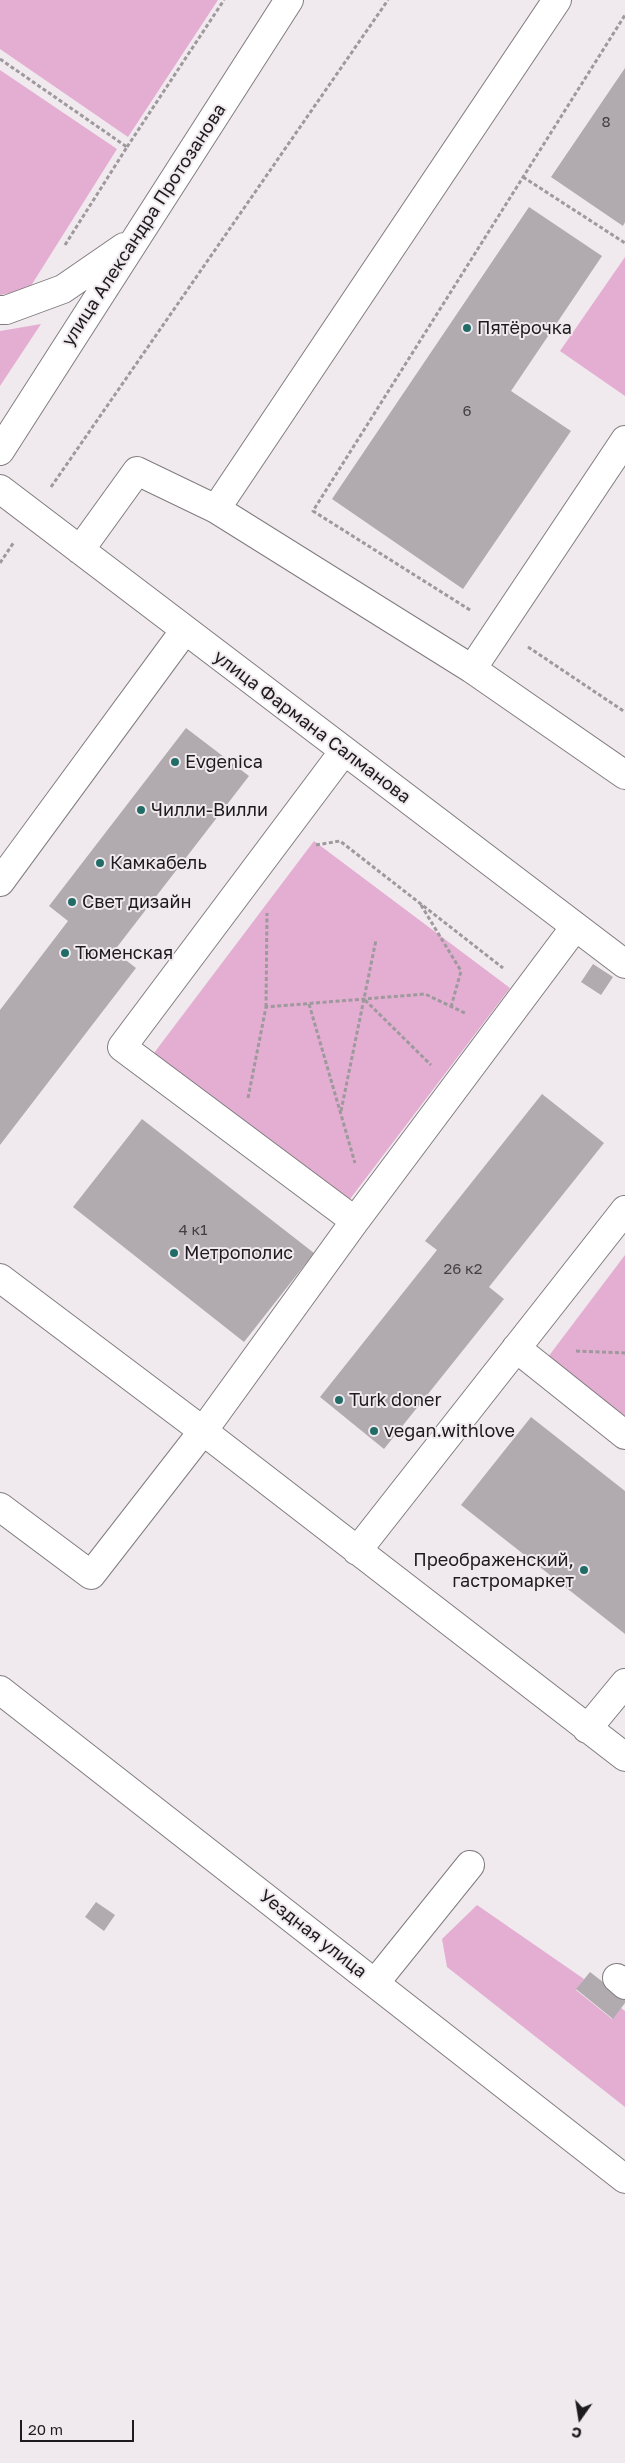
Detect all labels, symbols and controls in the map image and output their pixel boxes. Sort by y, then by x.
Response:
street label: улица Александра Протозанова [57,100,231,350]
house number: 8 [601,113,611,131]
place label: Пятёрочка [477,317,572,339]
marker: Пятёрочка [461,322,473,334]
house number: 6 [462,402,472,420]
street label: улица Фармана Салманова [209,646,415,808]
place label: Evgenica [185,751,263,773]
marker: Evgenica [169,756,181,768]
place label: Чилли-Вилли [151,799,268,821]
marker: Чилли-Вилли [135,804,147,816]
place label: Камкабель [110,852,207,874]
marker: Камкабель [94,857,106,869]
place label: Свет дизайн [82,891,191,913]
marker: Свет дизайн [66,896,78,908]
place label: Тюменская [75,942,173,964]
marker: Тюменская [59,947,71,959]
house number: 4 к1 [179,1221,207,1239]
place label: Метрополис [184,1242,293,1264]
marker: Метрополис [168,1247,180,1259]
house number: 26 к2 [444,1260,482,1278]
place label: Turk doner [349,1389,442,1411]
marker: Turk doner [333,1394,345,1406]
place label: vegan.withlove [384,1420,515,1442]
marker: vegan.withlove [368,1425,380,1437]
place label: Преображенский, гастромаркет [413,1549,574,1592]
marker: Преображенский, гастромаркет [578,1564,590,1576]
street label: Уездная улица [255,1885,371,1983]
north arrow [555,2393,605,2443]
scale bar [22,2410,136,2442]
text: 20 m [28,2420,63,2438]
text: С [570,2424,583,2443]

